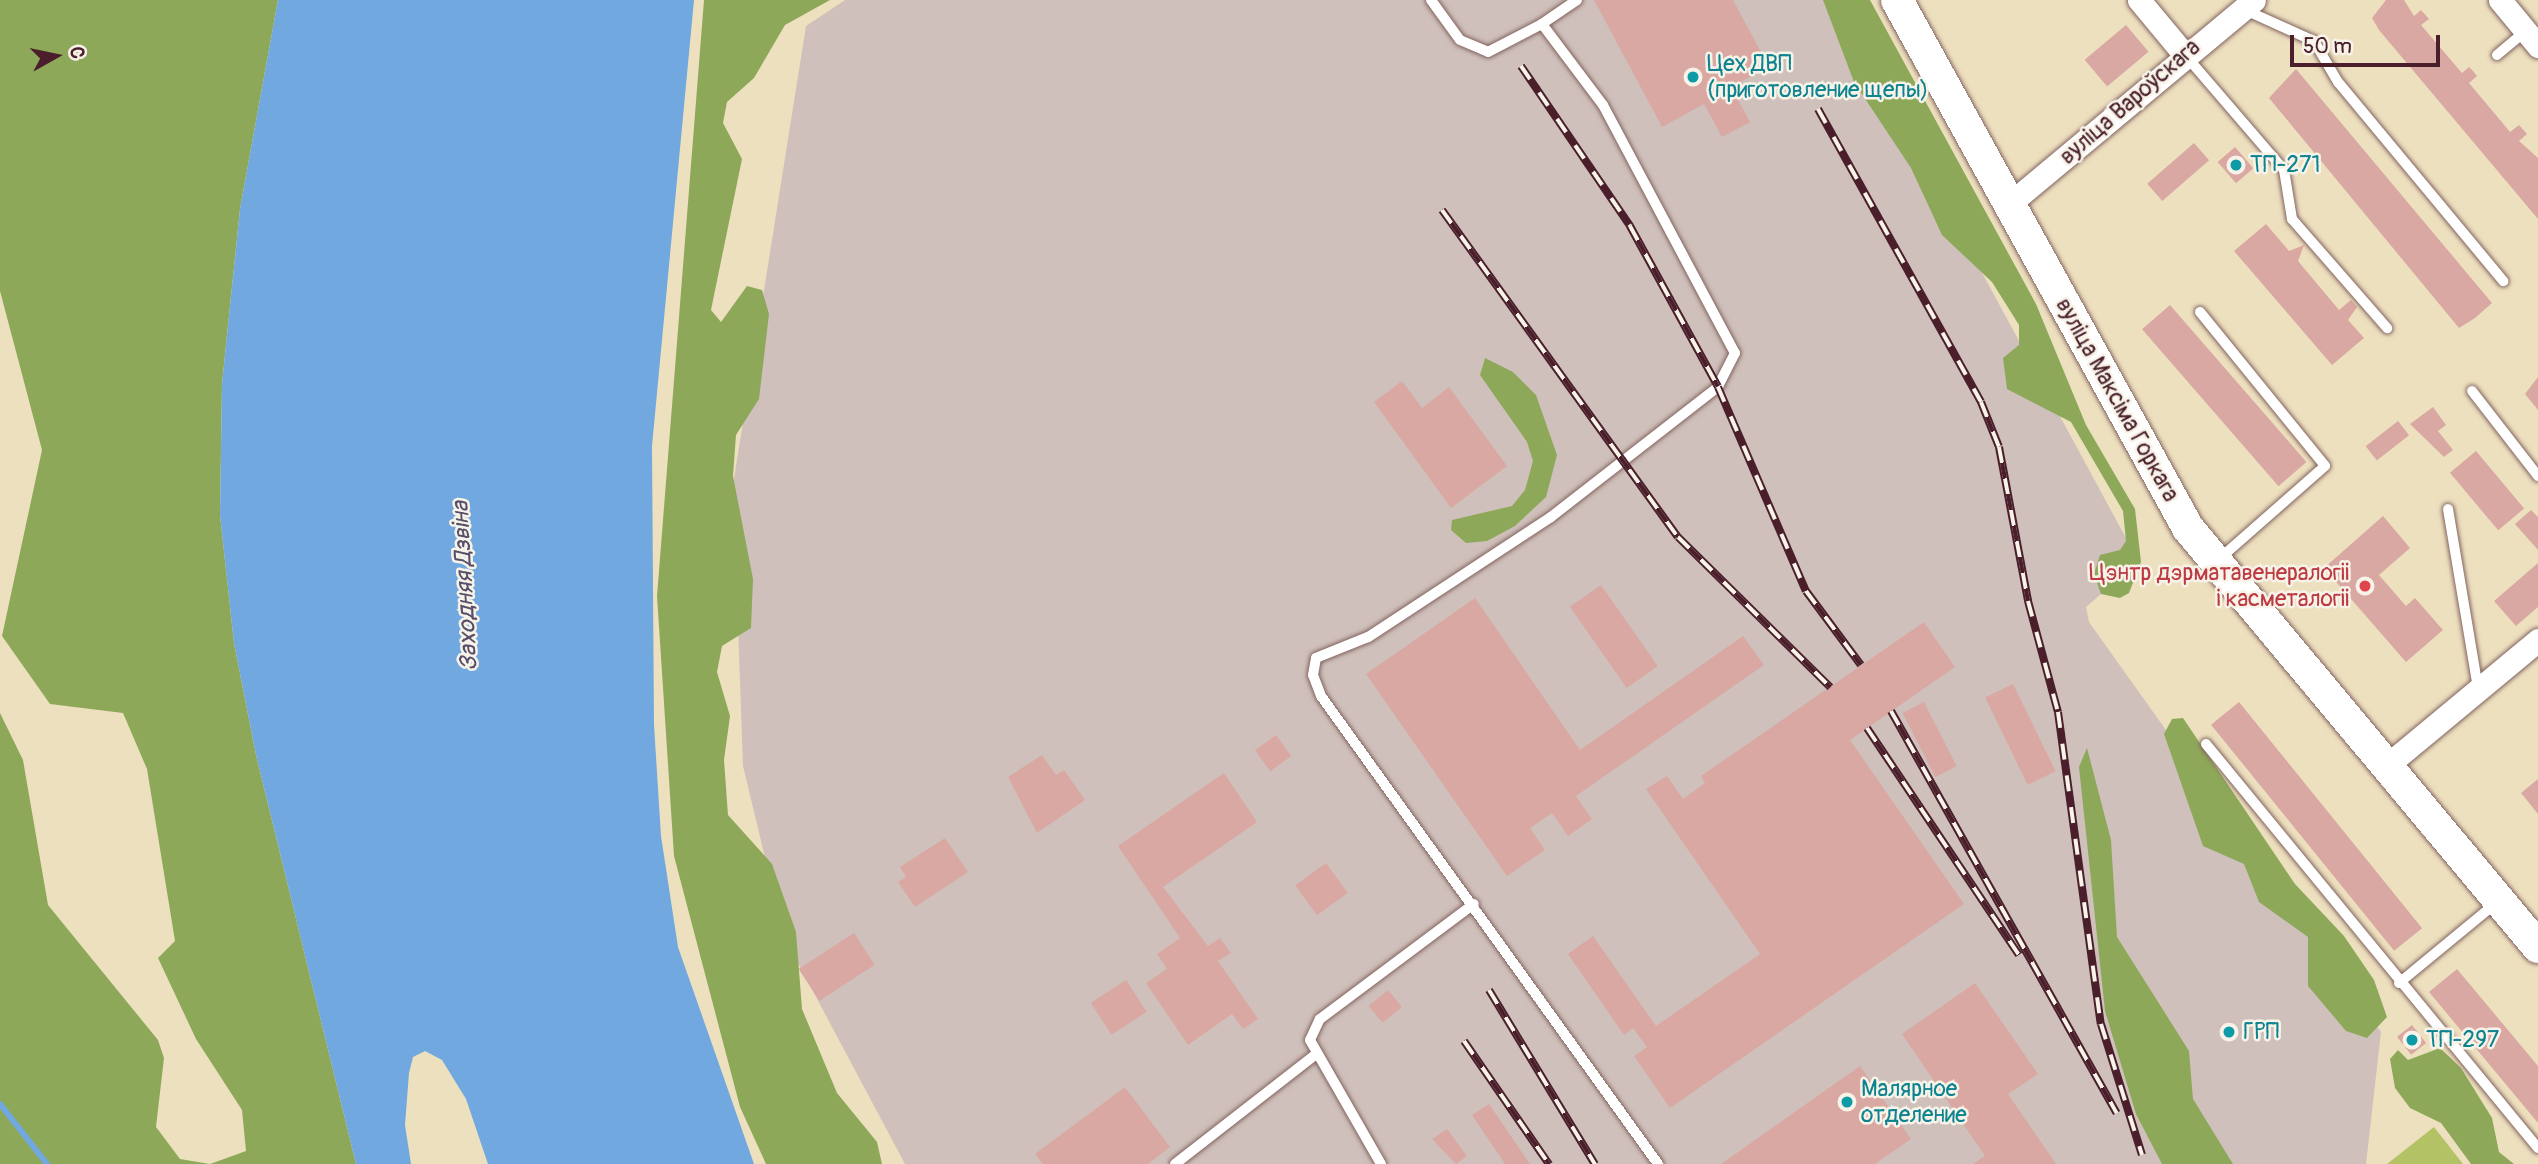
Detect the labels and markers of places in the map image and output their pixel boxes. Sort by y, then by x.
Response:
place label: Цех ДВП (приготовление щепы) [1707,50,1928,104]
marker: Цех ДВП (приготовление щепы) [1685,69,1701,85]
place label: ТП-271 [2250,151,2320,179]
marker: ТП-271 [2228,157,2244,173]
place label: Цэнтр дэрматавенералогіі і касметалогіі [2089,559,2349,613]
marker: Цэнтр дэрматавенералогіі і касметалогіі [2355,576,2375,596]
place label: ГРП [2243,1018,2279,1046]
marker: ГРП [2221,1024,2237,1040]
place label: ТП-297 [2426,1026,2499,1054]
marker: ТП-297 [2404,1032,2420,1048]
place label: Малярное отделение [1861,1075,1967,1129]
marker: Малярное отделение [1839,1094,1855,1110]

